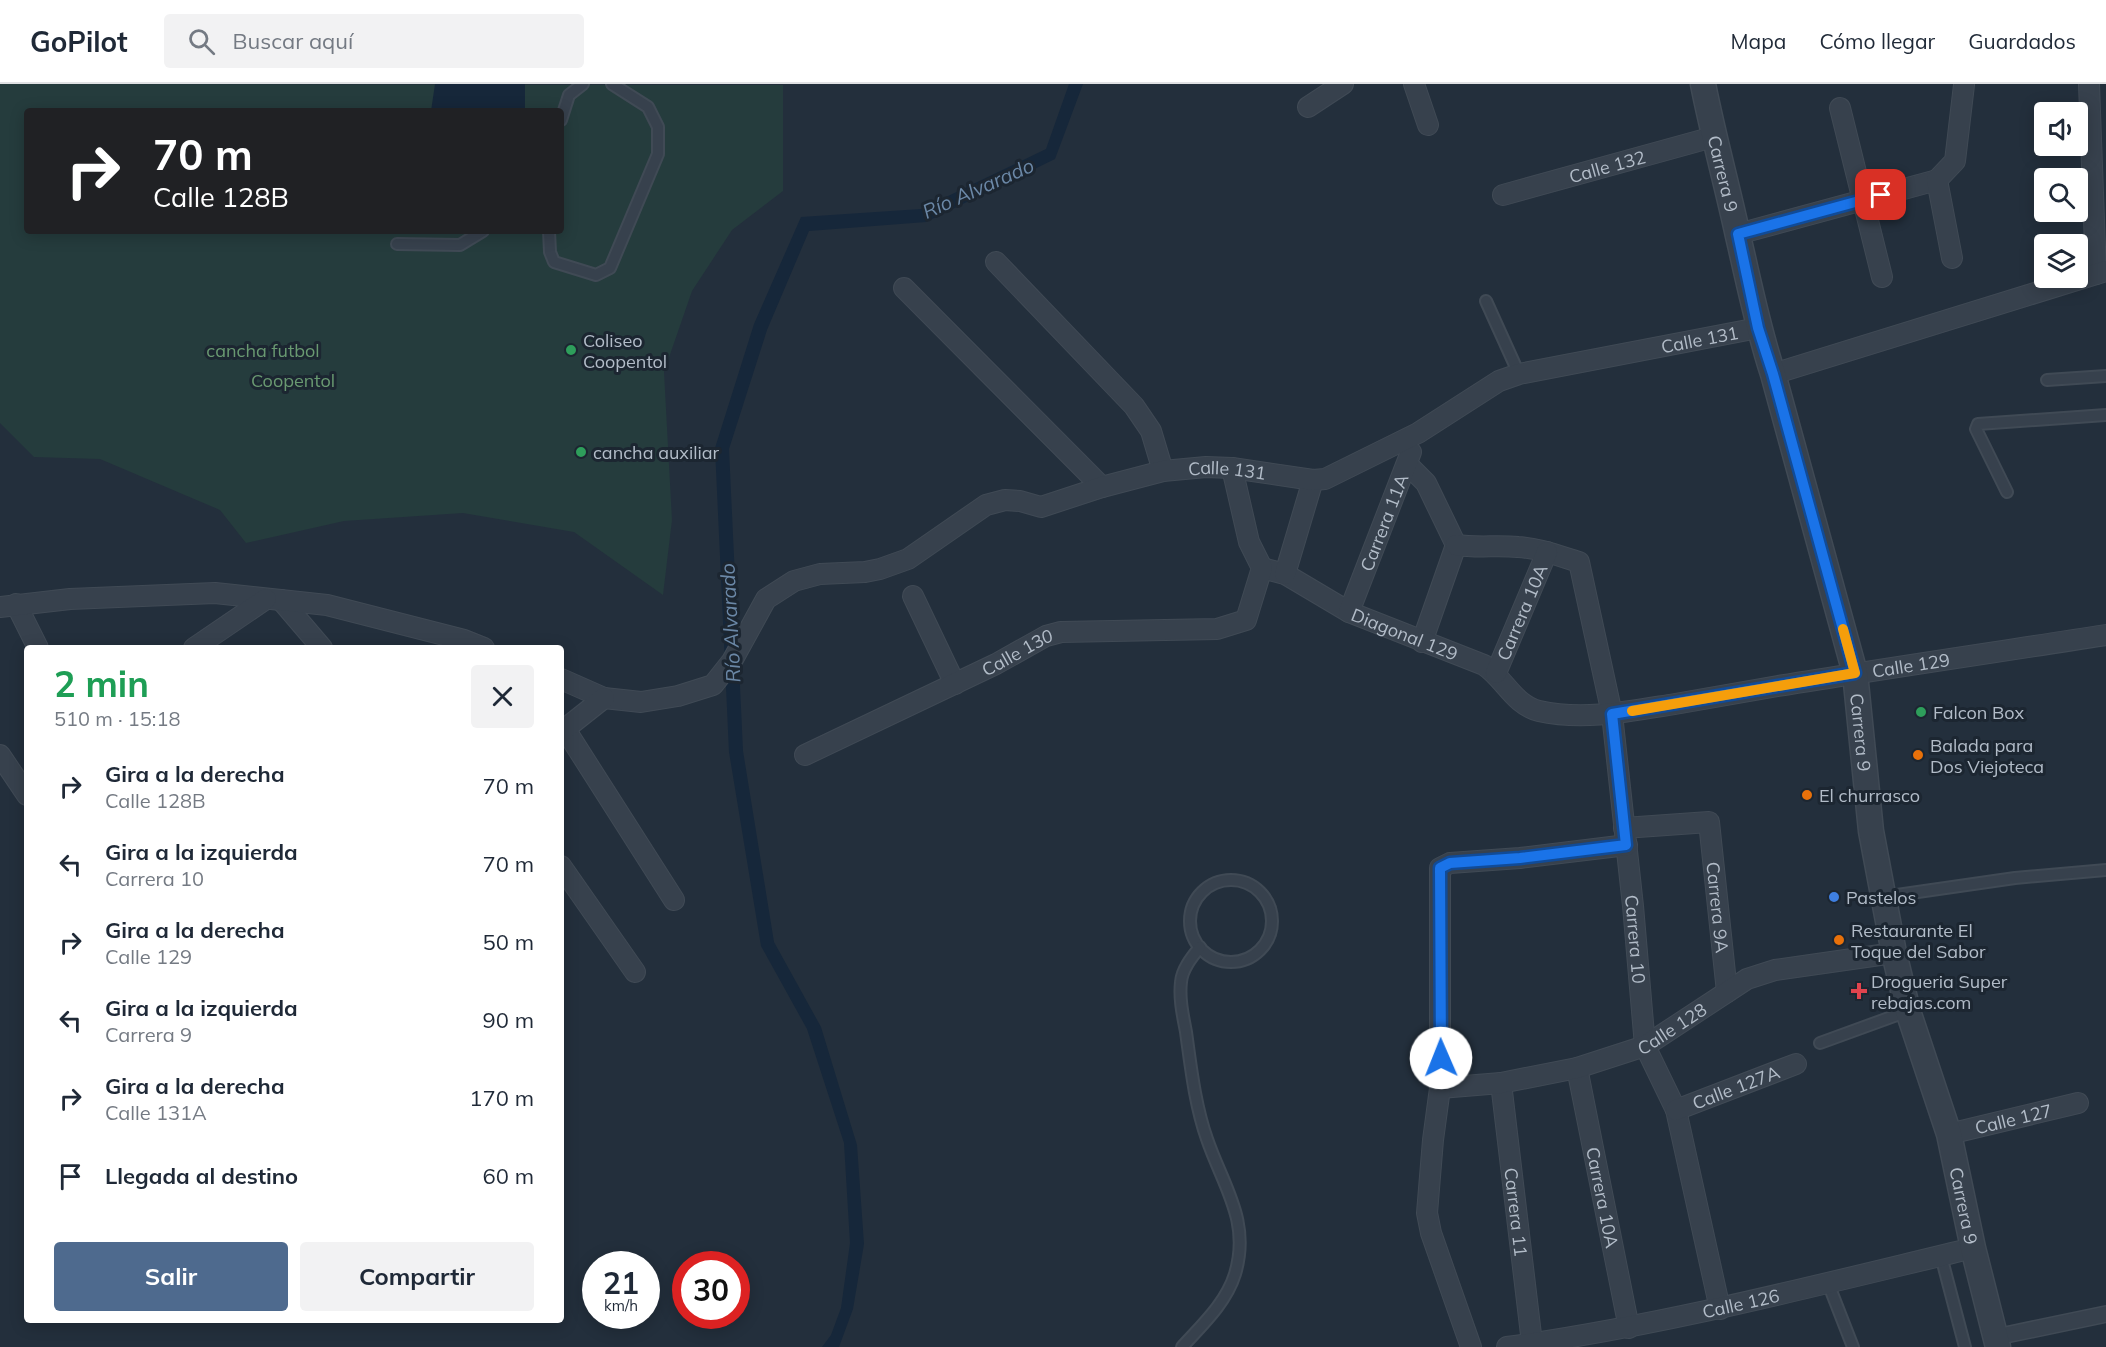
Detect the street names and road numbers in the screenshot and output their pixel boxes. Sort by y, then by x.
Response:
street label: Carrera 9 [1703,133,1744,214]
street label: Calle 132 [1566,145,1648,188]
street label: Calle 131 [1659,321,1740,358]
street label: Calle 131 [1187,455,1268,484]
street label: Carrera 11A [1354,471,1413,574]
street label: Carrera 10A [1491,561,1552,664]
street label: Diagonal 129 [1348,603,1461,665]
street label: Calle 130 [978,623,1055,681]
street label: Calle 129 [1870,648,1951,682]
street label: Carrera 9 [1846,692,1876,772]
street label: Carrera 9A [1702,861,1734,954]
street label: Carrera 10 [1620,893,1651,985]
street label: Calle 128 [1634,997,1711,1059]
street label: Calle 127A [1689,1060,1783,1114]
street label: Calle 127 [1972,1098,2054,1139]
street label: Carrera 10A [1582,1145,1624,1250]
street label: Carrera 9 [1945,1165,1983,1246]
street label: Carrera 11 [1500,1166,1533,1258]
street label: Calle 126 [1700,1283,1782,1323]

